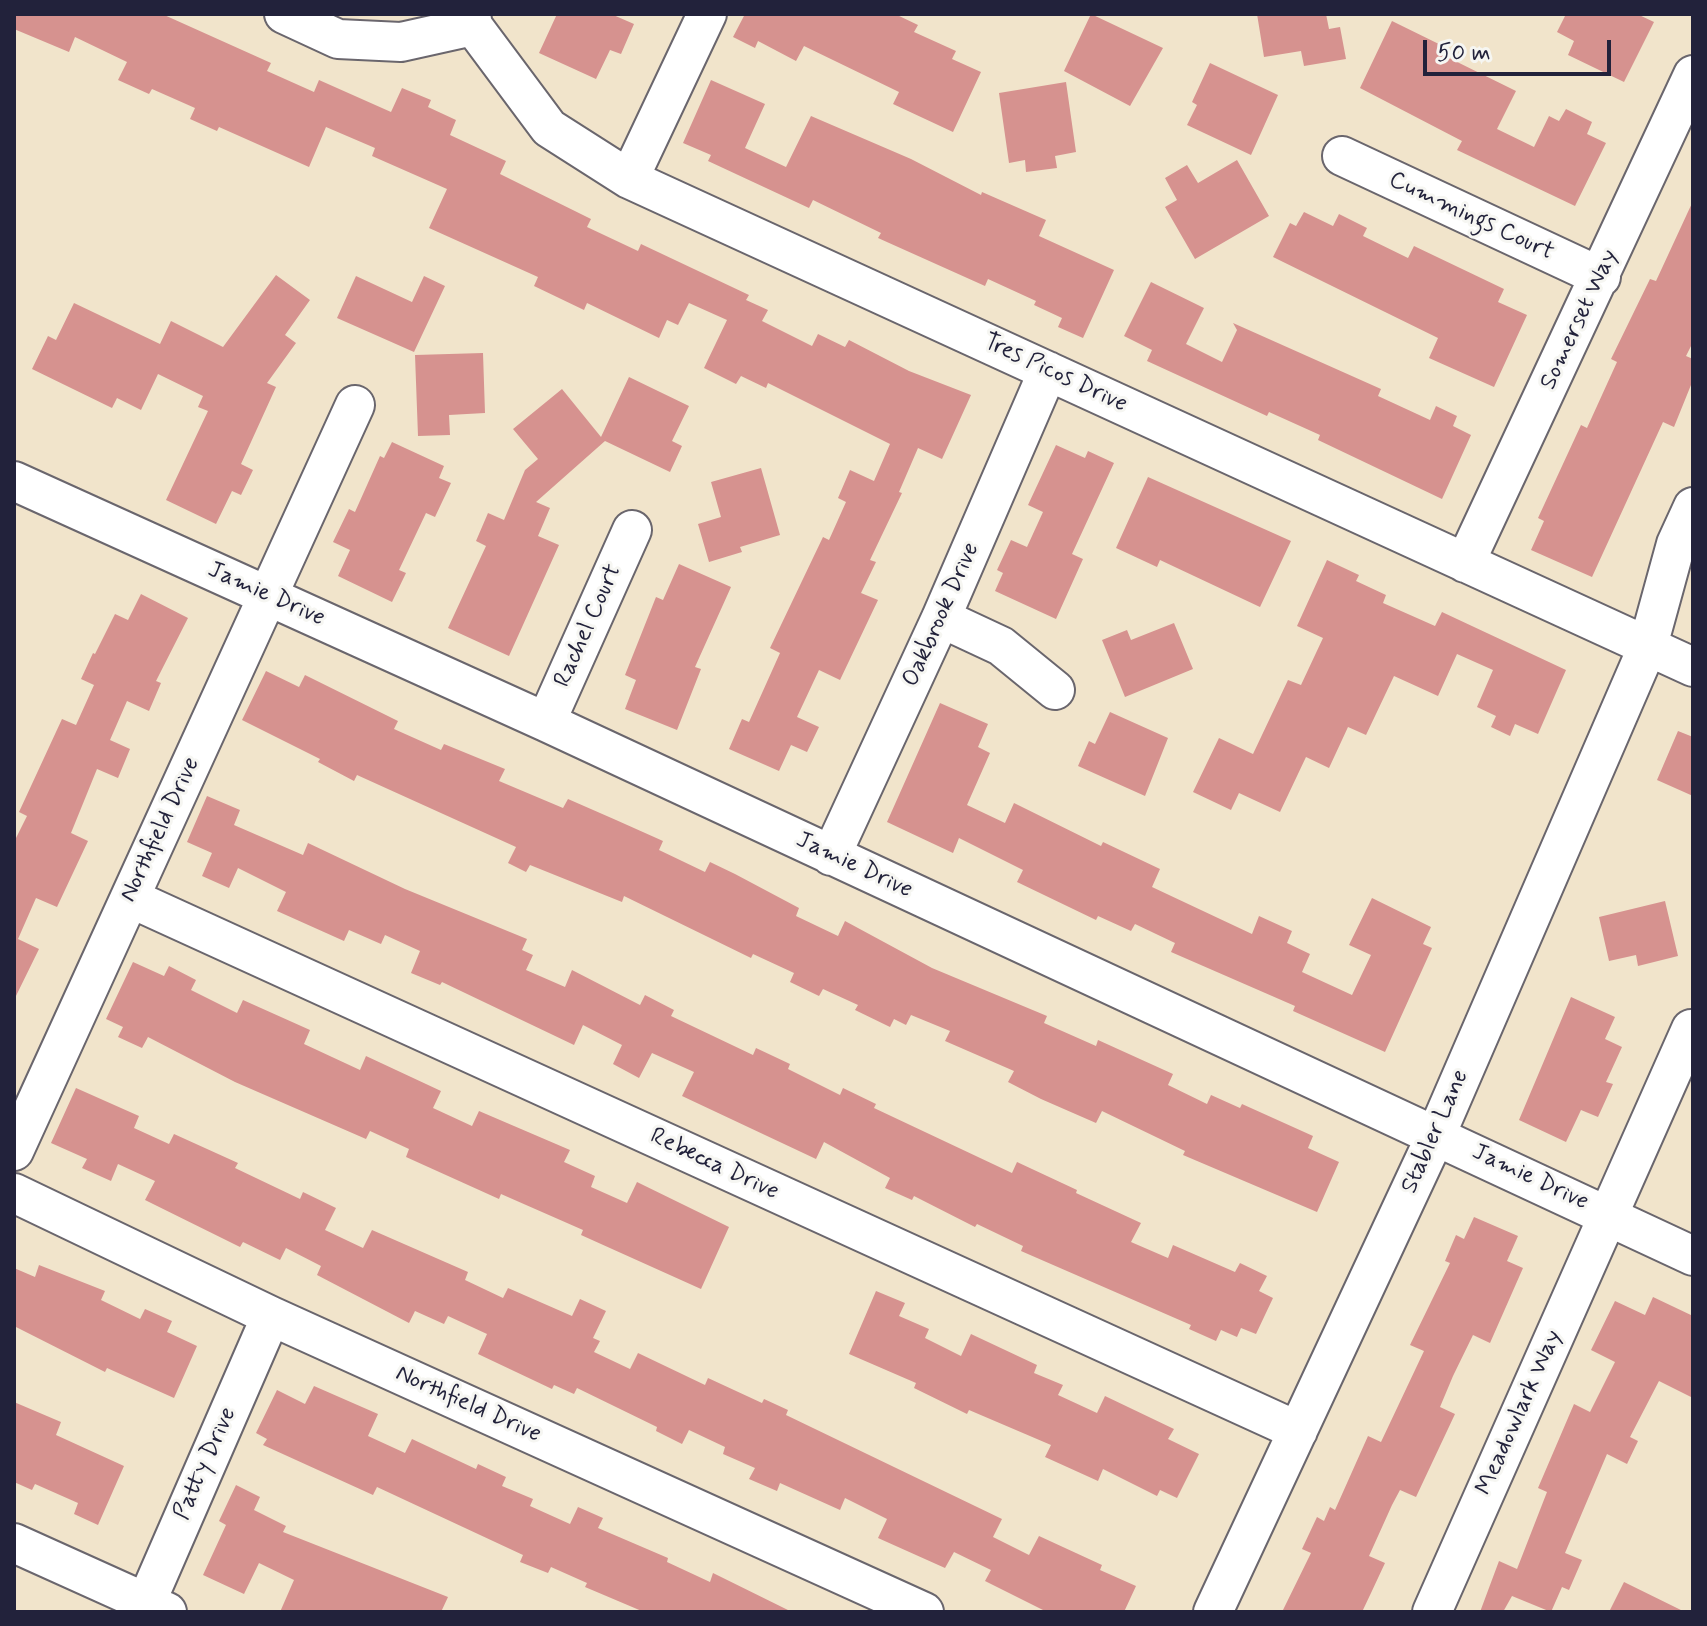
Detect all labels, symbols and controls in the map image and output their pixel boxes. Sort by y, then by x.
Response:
scale bar [1427,24,1615,74]
text: 50 m [1437,38,1491,69]
street label: Cummings Court [1384,166,1558,268]
street label: Somerset Way [1535,245,1625,395]
street label: Tres Picos Drive [979,328,1131,420]
street label: Oakbrook Drive [897,538,987,692]
street label: Jamie Drive [203,556,329,634]
street label: Rachel Court [549,560,629,692]
street label: Northfield Drive [115,753,207,907]
street label: Jamie Drive [791,826,917,906]
street label: Stabler Lane [1396,1066,1476,1198]
street label: Rebecca Drive [645,1123,783,1207]
street label: Jamie Drive [1467,1138,1593,1218]
street label: Meadowlark Way [1471,1326,1569,1500]
street label: Northfield Drive [391,1360,545,1450]
street label: Patty Drive [168,1403,244,1525]

